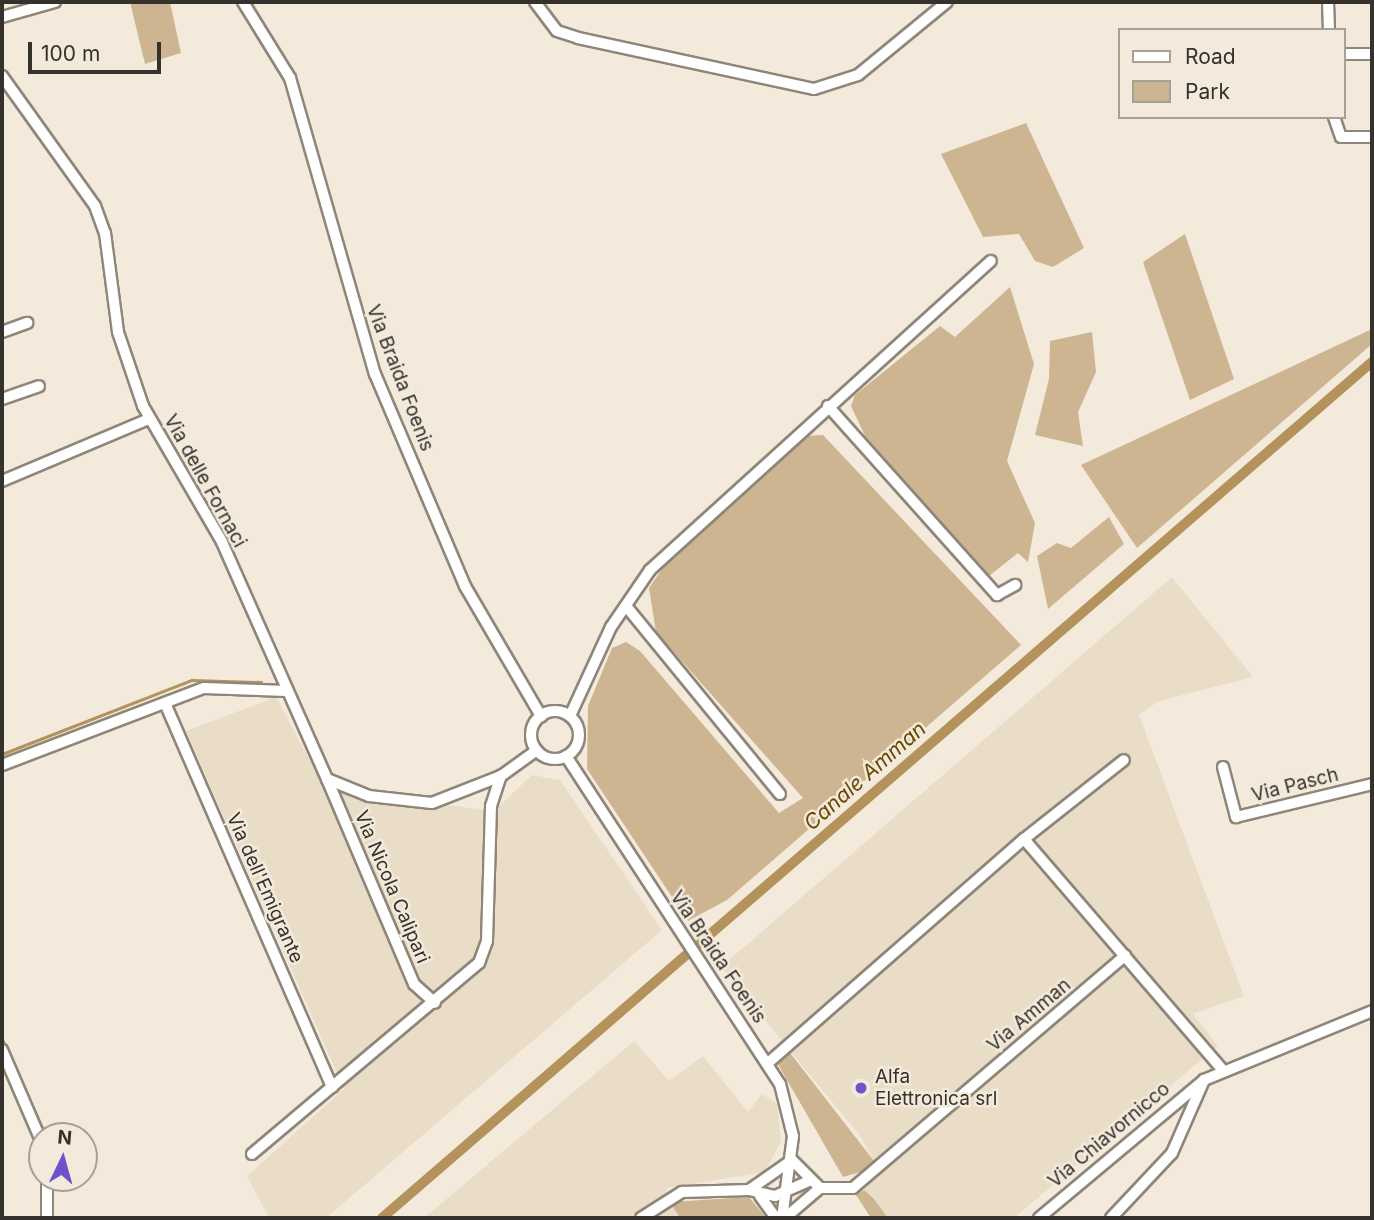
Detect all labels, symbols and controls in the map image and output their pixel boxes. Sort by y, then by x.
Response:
scale bar [32,28,164,72]
legend [1118,28,1346,119]
text: 100 m [41,41,100,66]
text: Road [1185,44,1236,69]
text: Park [1185,79,1230,104]
street label: Via Braida Foenis [362,302,438,454]
street label: Via delle Fornaci [159,410,251,552]
water label: Canale Amman [799,716,931,836]
street label: Via Pasch [1249,763,1341,807]
street label: Via Nicola Calipari [350,807,434,967]
street label: Via dell'Emigrante [222,809,308,967]
street label: Via Braida Foenis [665,886,771,1028]
street label: Via Amman [983,973,1075,1057]
place label: Alfa Elettronica srl [875,1066,997,1110]
street label: Via Chiavornicco [1043,1077,1175,1193]
marker: Alfa Elettronica srl [853,1080,869,1096]
north arrow [28,1122,98,1192]
text: N [56,1125,73,1150]

